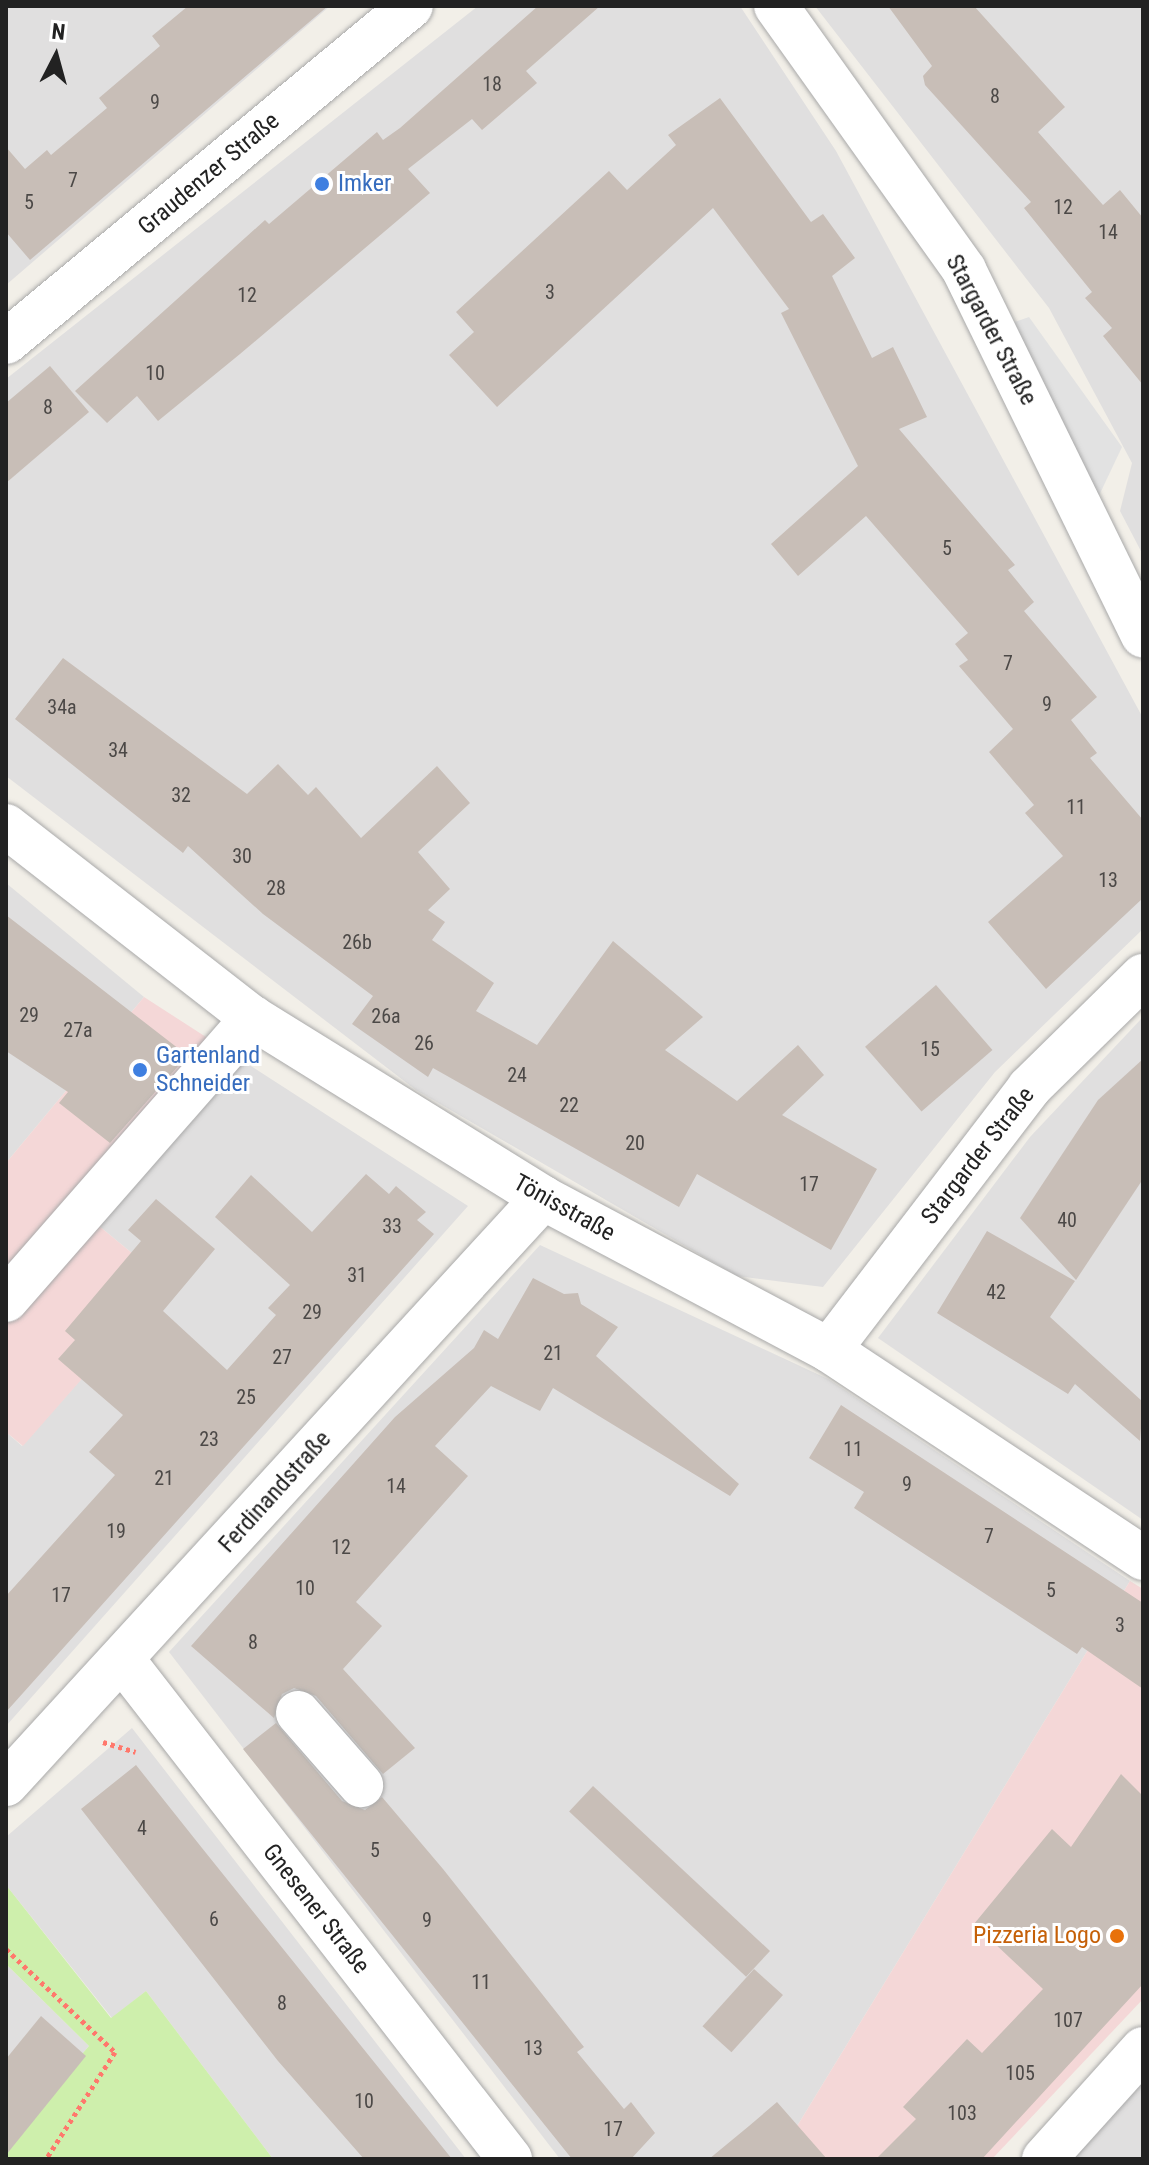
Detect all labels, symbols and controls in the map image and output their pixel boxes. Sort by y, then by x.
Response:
north arrow [16,16,96,96]
text: N [51,18,67,45]
house number: 18 [482,72,502,96]
house number: 8 [990,84,1000,108]
house number: 9 [150,90,160,114]
street label: Graudenzer Straße [133,107,285,241]
house number: 7 [68,168,78,192]
place label: Imker [338,170,391,198]
marker: Imker [313,175,331,193]
house number: 5 [24,190,34,214]
house number: 12 [1053,195,1073,219]
house number: 14 [1098,220,1118,244]
street label: Stargarder Straße [939,250,1043,410]
house number: 3 [545,280,555,304]
house number: 12 [237,283,257,307]
house number: 10 [145,361,165,385]
house number: 8 [43,395,53,419]
house number: 5 [942,536,952,560]
house number: 7 [1003,651,1013,675]
house number: 9 [1042,692,1052,716]
house number: 34a [47,695,77,719]
house number: 34 [108,738,128,762]
house number: 32 [171,783,191,807]
house number: 11 [1066,795,1086,819]
house number: 30 [232,844,252,868]
house number: 13 [1098,868,1118,892]
house number: 28 [266,876,286,900]
house number: 26b [342,930,372,954]
house number: 29 [19,1003,39,1027]
house number: 26a [371,1004,401,1028]
house number: 27a [63,1018,93,1042]
house number: 26 [414,1031,434,1055]
house number: 15 [920,1037,940,1061]
place label: Gartenland Schneider [156,1042,260,1098]
marker: Gartenland Schneider [131,1061,149,1079]
house number: 24 [507,1063,527,1087]
street label: Stargarder Straße [915,1082,1041,1230]
house number: 22 [559,1093,579,1117]
house number: 20 [625,1131,645,1155]
street label: Tönisstraße [508,1168,620,1248]
house number: 17 [799,1172,819,1196]
house number: 40 [1057,1208,1077,1232]
house number: 33 [382,1214,402,1238]
house number: 31 [347,1263,367,1287]
house number: 42 [986,1280,1006,1304]
house number: 29 [302,1300,322,1324]
house number: 21 [543,1341,563,1365]
house number: 27 [272,1345,292,1369]
house number: 25 [236,1385,256,1409]
street label: Ferdinandstraße [213,1425,337,1559]
house number: 23 [199,1427,219,1451]
house number: 11 [843,1437,863,1461]
house number: 21 [154,1466,174,1490]
house number: 9 [902,1472,912,1496]
house number: 14 [386,1474,406,1498]
house number: 19 [106,1519,126,1543]
house number: 7 [984,1524,994,1548]
house number: 12 [331,1535,351,1559]
house number: 10 [295,1576,315,1600]
house number: 5 [1046,1578,1056,1602]
house number: 17 [51,1583,71,1607]
house number: 3 [1115,1613,1125,1637]
house number: 8 [248,1630,258,1654]
house number: 4 [137,1816,147,1840]
street label: Gnesener Straße [256,1838,376,1980]
house number: 5 [370,1838,380,1862]
house number: 6 [209,1907,219,1931]
house number: 9 [422,1908,432,1932]
place label: Pizzeria Logo [973,1922,1101,1950]
marker: Pizzeria Logo [1108,1927,1126,1945]
house number: 11 [471,1970,491,1994]
house number: 8 [277,1991,287,2015]
house number: 107 [1053,2008,1083,2032]
house number: 13 [523,2036,543,2060]
house number: 105 [1005,2061,1035,2085]
house number: 10 [354,2089,374,2113]
house number: 103 [947,2101,977,2125]
house number: 17 [603,2117,623,2141]

